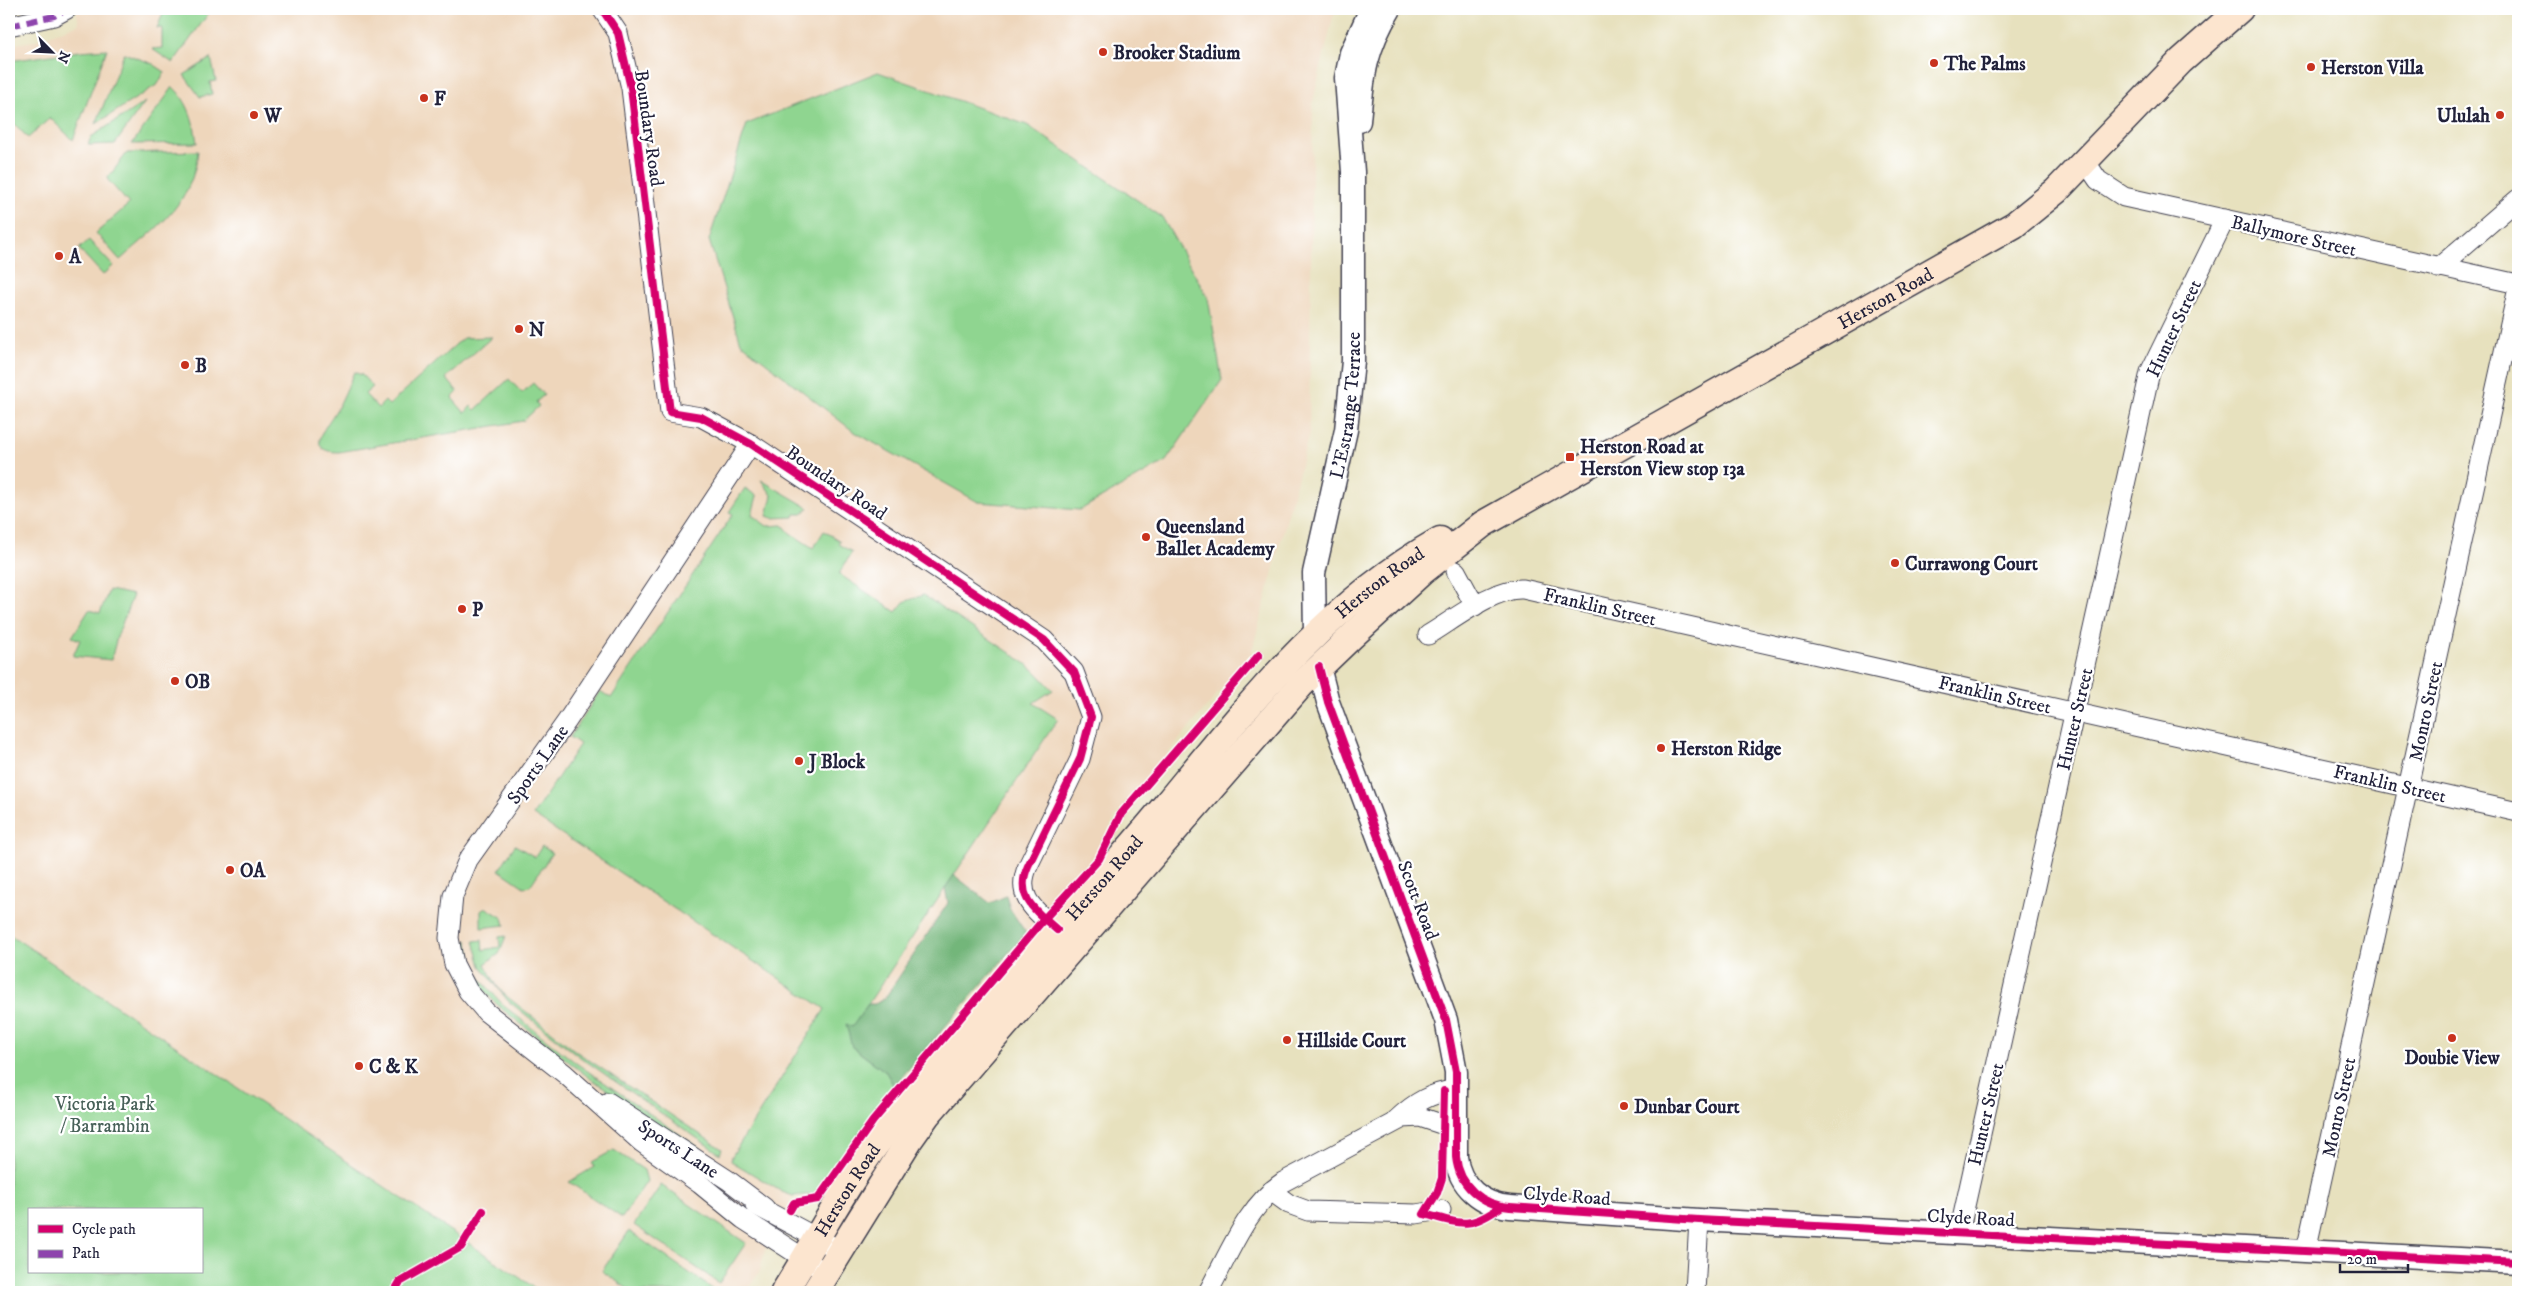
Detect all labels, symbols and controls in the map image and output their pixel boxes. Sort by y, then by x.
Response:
north arrow [28,28,78,78]
place label: Brooker Stadium [1113,42,1241,65]
marker: Brooker Stadium [1097,46,1109,58]
text: N [52,48,74,66]
place label: The Palms [1943,53,2026,76]
marker: The Palms [1928,57,1940,69]
place label: Herston Villa [2321,57,2424,80]
marker: Herston Villa [2305,61,2317,73]
street label: Boundary Road [629,68,668,188]
place label: F [434,88,446,111]
marker: F [418,92,430,104]
place label: W [263,105,282,128]
place label: Ululah [2437,105,2491,128]
marker: W [248,109,260,121]
marker: Ululah [2494,109,2506,121]
street label: Ballymore Street [2229,211,2358,262]
place label: A [68,246,82,269]
marker: A [53,250,65,262]
street label: Herston Road [1834,263,1938,335]
street label: Hunter Street [2142,276,2207,381]
place label: N [529,319,545,342]
marker: N [513,323,525,335]
street label: L'Estrange Terrace [1325,332,1366,481]
place label: B [195,355,207,378]
marker: B [179,359,191,371]
place label: Herston Road at Herston View stop 13a [1580,436,1745,481]
street label: Boundary Road [781,441,892,526]
marker: Herston Road at Herston View stop 13a [1564,451,1576,463]
place label: Queensland Ballet Academy [1156,516,1275,561]
marker: Queensland Ballet Academy [1140,531,1152,543]
street label: Herston Road [1331,542,1429,624]
place label: Currawong Court [1905,553,2039,576]
marker: Currawong Court [1889,557,1901,569]
street label: Franklin Street [1541,583,1658,632]
place label: P [472,599,483,622]
marker: P [456,603,468,615]
street label: Monro Street [2405,659,2448,763]
street label: Hunter Street [2052,666,2098,773]
place label: OB [185,671,210,694]
street label: Franklin Street [1936,671,2053,720]
marker: OB [169,675,181,687]
street label: Sports Lane [502,721,574,809]
place label: Herston Ridge [1671,738,1782,761]
marker: Herston Ridge [1655,742,1667,754]
place label: J Block [807,751,866,774]
marker: J Block [793,755,805,767]
street label: Franklin Street [2331,760,2448,809]
street label: Herston Road [1061,831,1149,926]
street label: Scott Road [1392,858,1443,944]
place label: OA [240,860,266,883]
marker: OA [224,864,236,876]
place label: Hillside Court [1297,1030,1407,1053]
marker: Doubie View [2446,1032,2458,1044]
marker: Hillside Court [1281,1034,1293,1046]
place label: Doubie View [2404,1047,2500,1070]
street label: Monro Street [2318,1055,2361,1159]
place label: C & K [369,1056,418,1079]
marker: C & K [353,1060,365,1072]
street label: Hunter Street [1963,1061,2009,1168]
park label: Victoria Park / Barrambin [54,1093,155,1138]
place label: Dunbar Court [1634,1096,1740,1119]
marker: Dunbar Court [1618,1100,1630,1112]
street label: Sports Lane [633,1115,723,1184]
street label: Herston Road [810,1139,886,1241]
street label: Clyde Road [1522,1182,1612,1211]
street label: Clyde Road [1926,1205,2016,1232]
legend [28,1208,202,1274]
text: Cycle path [72,1220,136,1239]
scale bar [2340,1241,2407,1273]
text: Path [72,1244,100,1263]
text: 20 m [2347,1250,2377,1269]

